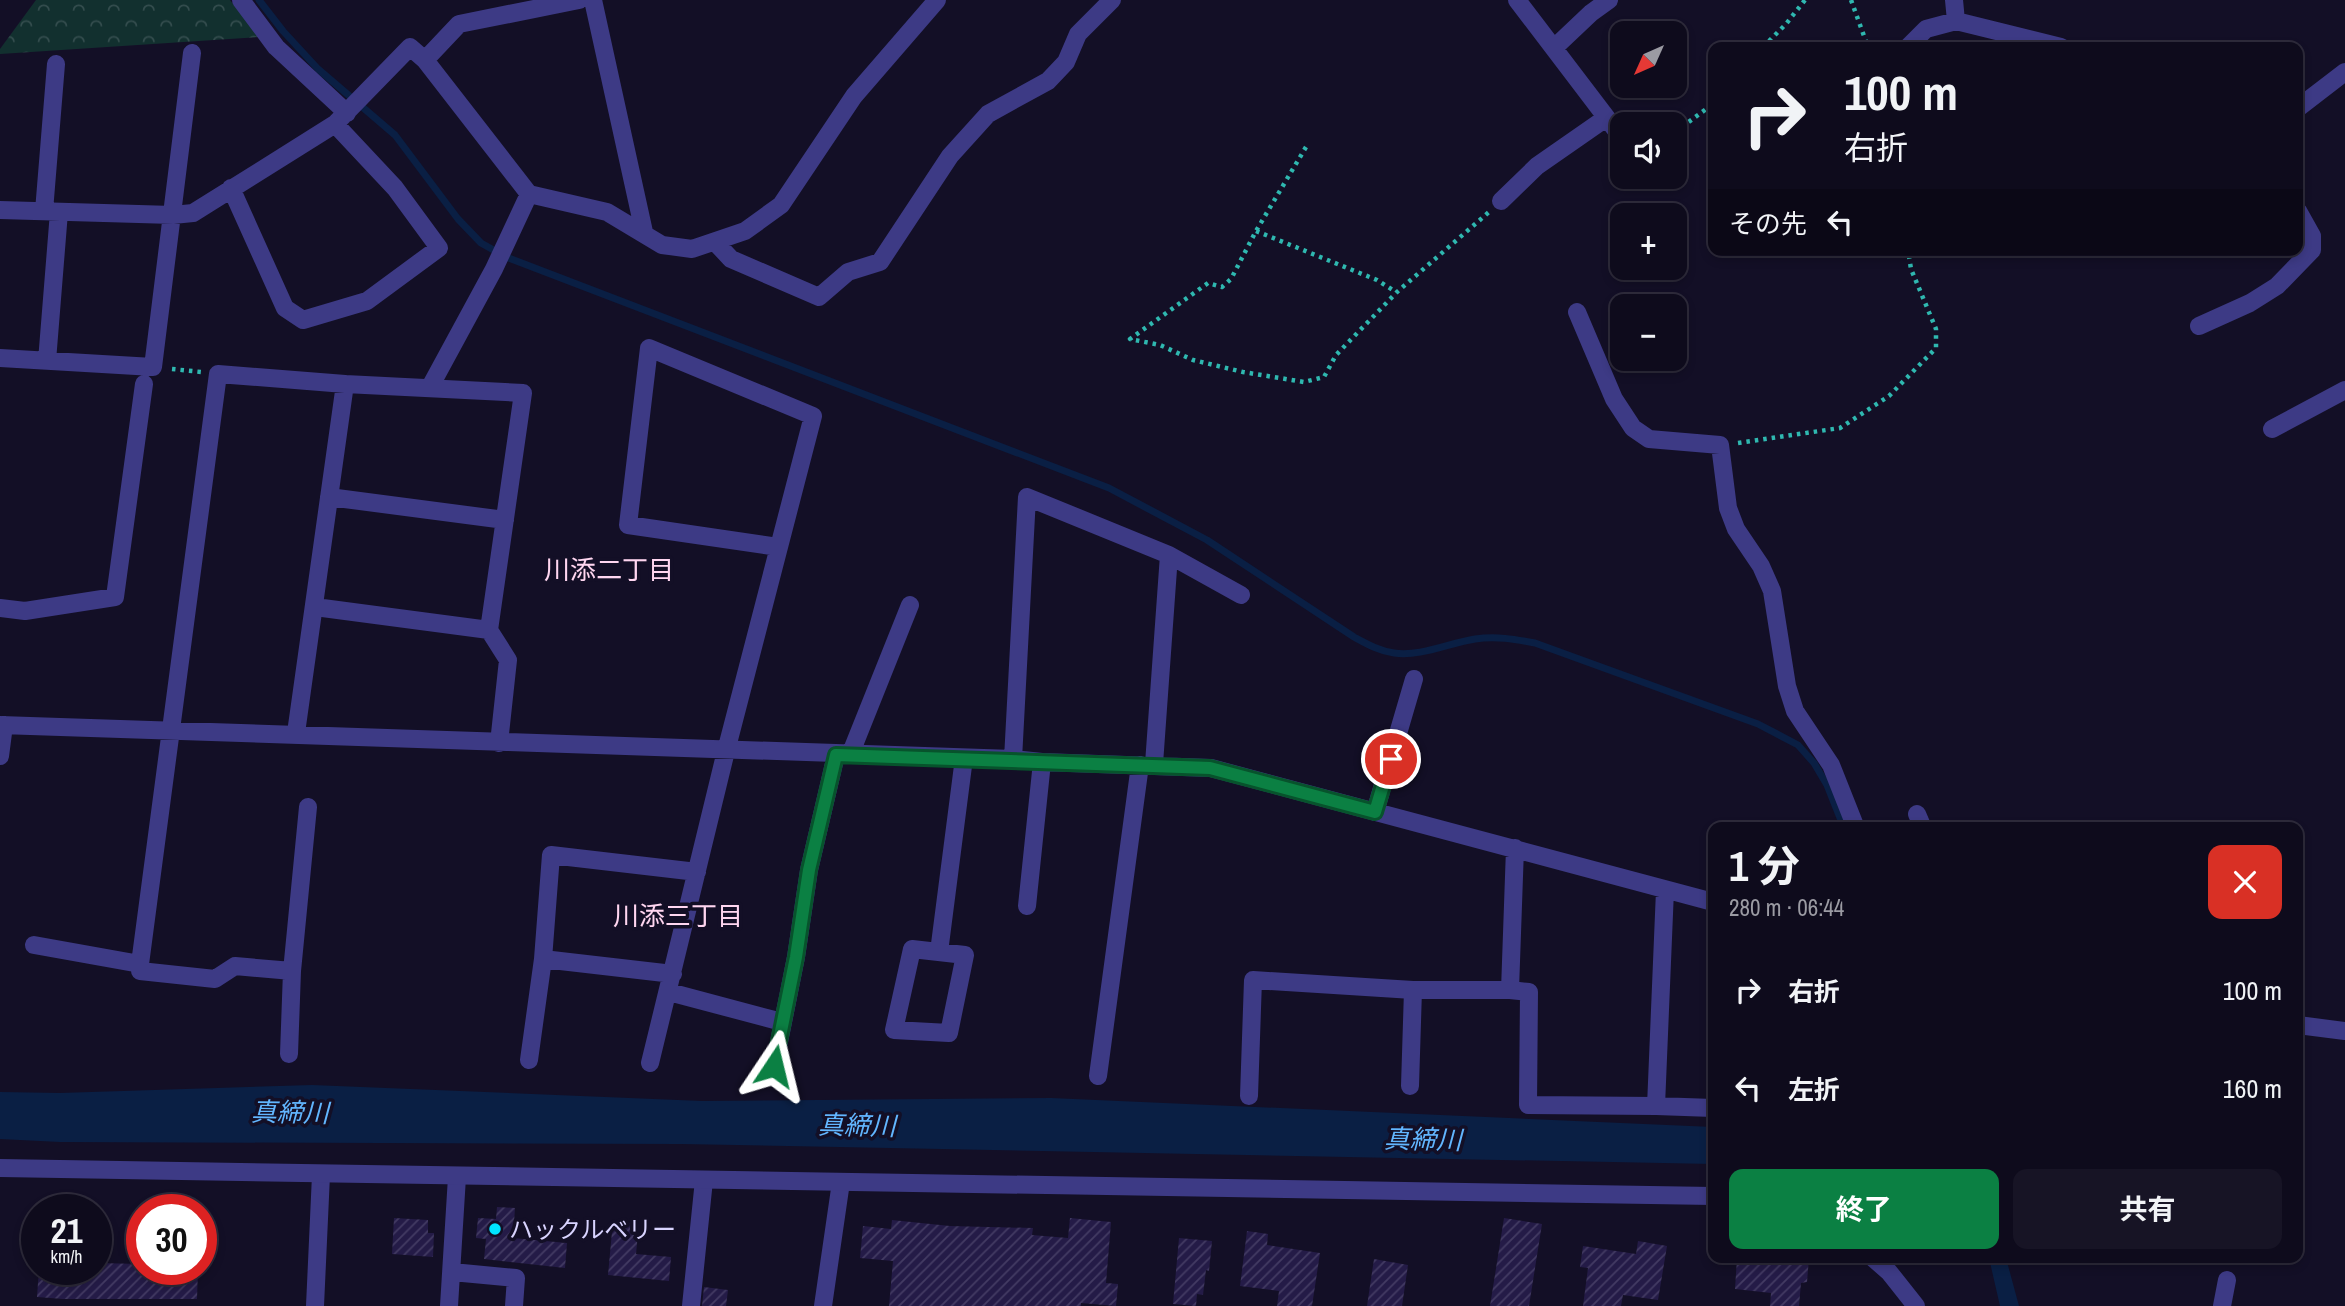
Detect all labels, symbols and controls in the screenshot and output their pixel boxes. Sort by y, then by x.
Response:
north arrow [1610,21,1687,98]
map controls [1610,21,1687,371]
text: 100 m [1844,59,1958,125]
icon: right [1729,70,1820,161]
button: sound [1610,112,1687,189]
text: 右折 [1844,126,1908,169]
button: + [1610,203,1687,280]
icon: left [1821,203,1859,241]
text: その先 [1729,206,1807,241]
button: − [1610,294,1687,371]
district label: 川添二丁目 [544,552,674,587]
pin [1361,729,1421,789]
icon: arrive [1372,740,1410,778]
text: 1 分 [1729,838,1800,894]
button: close [2208,845,2282,919]
text: 280 m · 06:44 [1729,892,1844,923]
district label: 川添三丁目 [613,898,743,933]
icon: right [1729,971,1767,1009]
text: 100 m [2223,973,2282,1008]
text: 右折 [1788,974,1840,1009]
position arrow [737,1029,811,1103]
icon: left [1729,1069,1767,1107]
text: 160 m [2223,1071,2282,1106]
text: 左折 [1788,1072,1840,1107]
water label: 真締川 [251,1094,332,1130]
water label: 真締川 [818,1107,899,1143]
water label: 真締川 [1384,1121,1465,1157]
button: 終了 [1729,1169,1999,1249]
button: 共有 [2013,1169,2282,1249]
speed limit sign: 30 [126,1194,217,1285]
text: 21 [51,1207,82,1254]
place label: ハックルベリー [509,1213,676,1245]
marker: ハックルベリー [487,1221,503,1237]
text: km/h [51,1244,83,1269]

